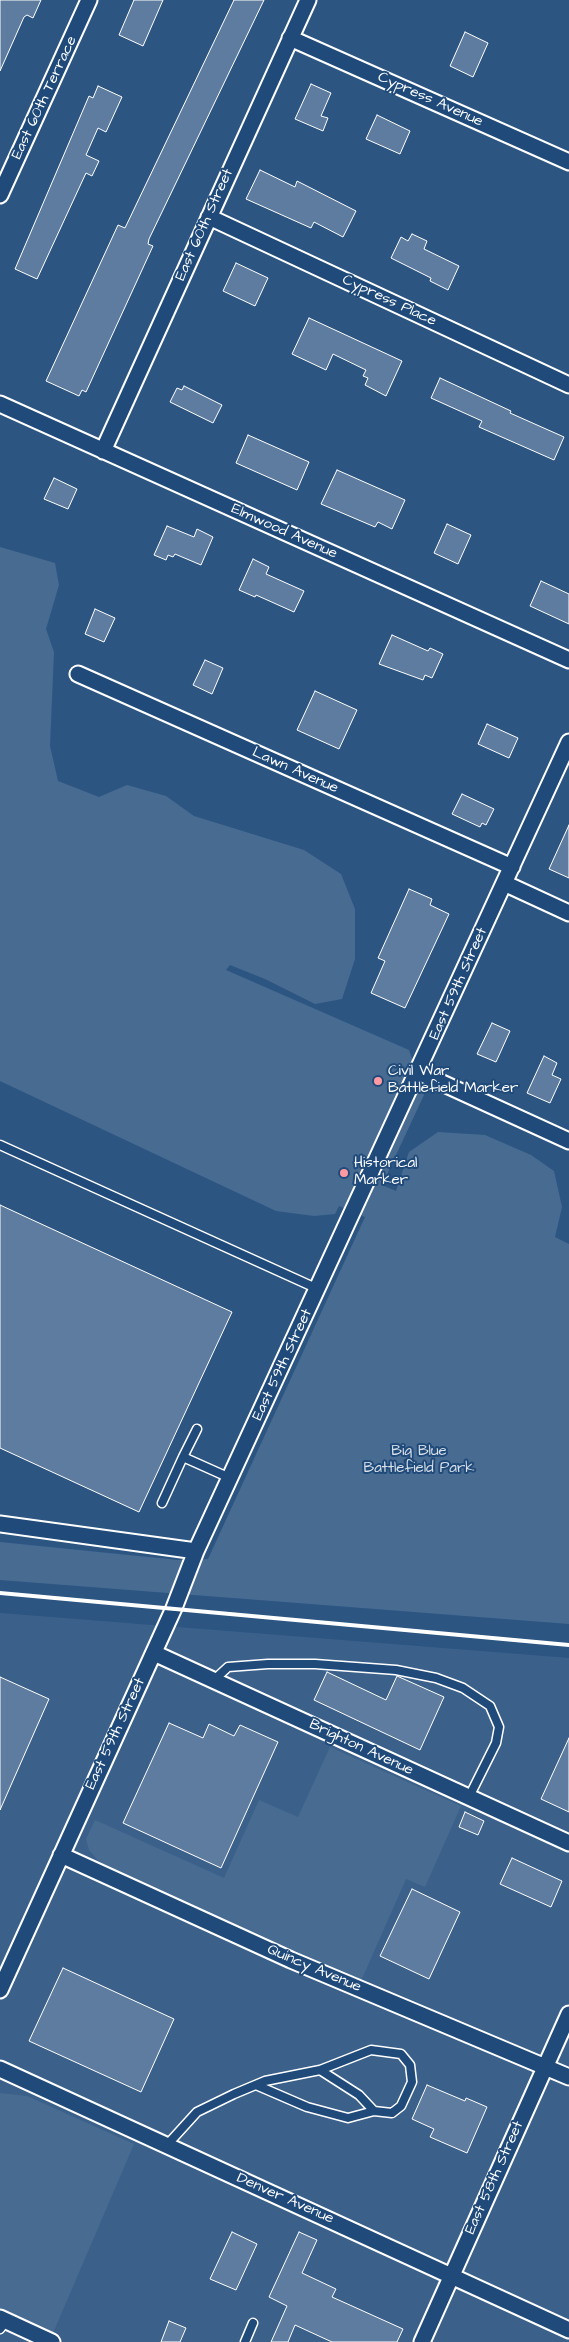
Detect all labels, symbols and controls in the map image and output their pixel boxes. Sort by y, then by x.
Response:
street label: East 60th Terrace [9,34,81,162]
street label: Cypress Avenue [375,69,485,131]
street label: East 60th Street [172,166,238,284]
street label: Cypress Place [339,271,439,331]
street label: Elmwood Avenue [228,501,340,563]
street label: Lawn Avenue [249,744,341,798]
street label: East 59th Street [426,925,492,1043]
place label: Civil War Battlefield Marker [388,1063,518,1098]
marker: Civil War Battlefield Marker [372,1075,384,1087]
place label: Historical Marker [354,1155,417,1190]
marker: Historical Marker [338,1167,350,1179]
street label: East 59th Street [249,1306,317,1424]
park label: Big Blue Battlefield Park [364,1443,474,1478]
street label: East 59th Street [82,1675,150,1793]
street label: Brighton Avenue [306,1716,416,1780]
street label: Quincy Avenue [264,1941,364,1997]
street label: East 58th Street [462,2119,528,2237]
street label: Denver Avenue [234,2170,336,2228]

